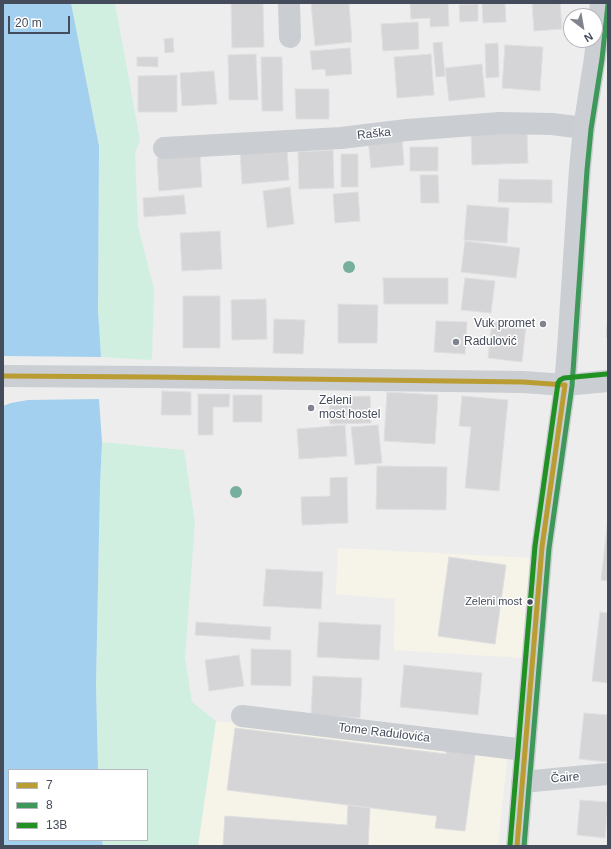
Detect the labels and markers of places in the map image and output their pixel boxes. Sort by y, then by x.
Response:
place label: Vuk promet [474,317,535,331]
marker: Vuk promet [538,319,548,329]
place label: Radulović [464,335,517,349]
marker: Radulović [451,337,461,347]
place label: Zeleni most hostel [319,394,380,422]
marker: Zeleni most hostel [306,403,316,413]
place label: Zeleni most [465,595,522,609]
marker: Zeleni most [525,597,535,607]

